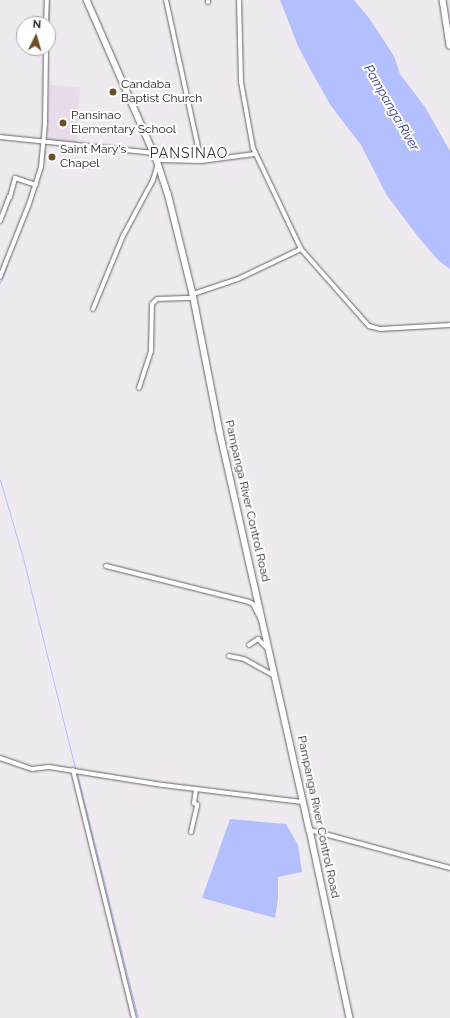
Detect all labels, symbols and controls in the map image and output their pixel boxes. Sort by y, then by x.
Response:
north arrow [16,16,56,56]
text: N [32,18,42,31]
water label: Pampanga River [360,62,422,154]
place label: Candaba Baptist Church [121,78,202,106]
marker: Candaba Baptist Church [108,87,118,97]
place label: Pansinao Elementary School [71,109,176,137]
marker: Pansinao Elementary School [58,118,68,128]
place label: Saint Mary's Chapel [60,143,126,171]
district label: PANSINAO [150,145,228,161]
marker: Saint Mary's Chapel [47,152,57,162]
street label: Pampanga River Control Road [221,418,273,584]
street label: Pampanga River Control Road [294,734,342,900]

